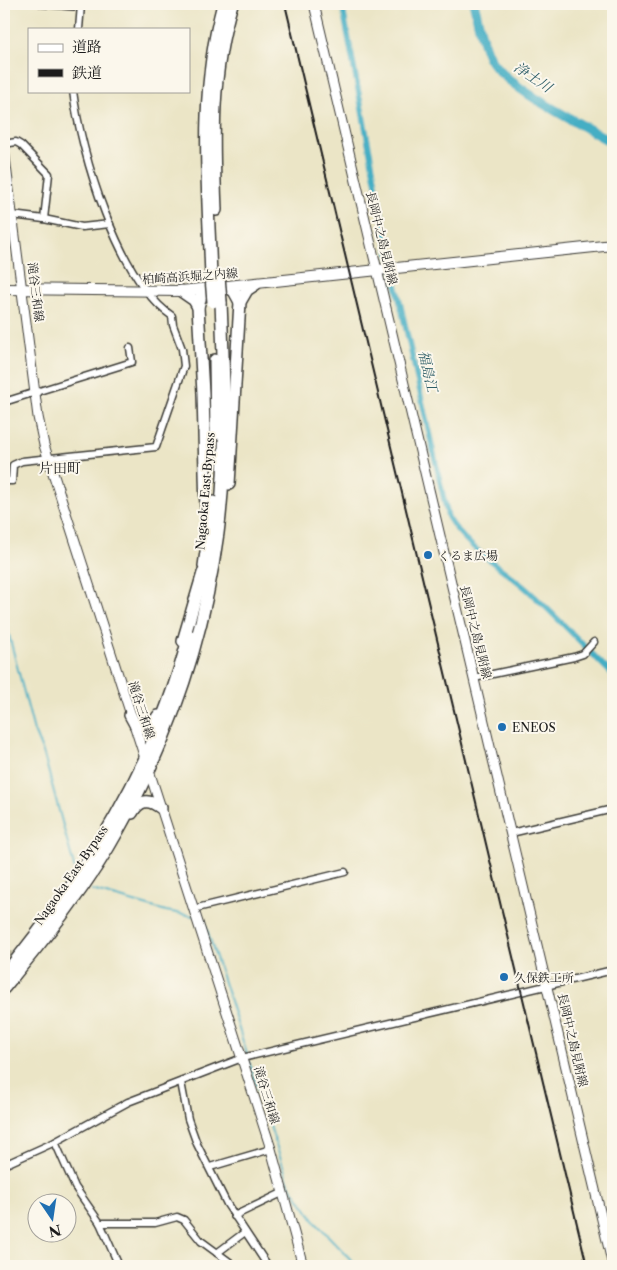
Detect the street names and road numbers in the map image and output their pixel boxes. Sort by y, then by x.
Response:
street label: 長岡中之島見附線 [363,190,401,286]
street label: 滝谷三和線 [25,261,47,323]
street label: 柏崎高浜堀之内線 [142,265,238,287]
street label: Nagaoka East Bypass [192,431,218,551]
street label: 長岡中之島見附線 [457,584,495,680]
street label: 滝谷三和線 [126,679,158,741]
street label: Nagaoka East Bypass [31,822,111,928]
street label: 長岡中之島見附線 [555,992,591,1088]
street label: 滝谷三和線 [251,1064,283,1126]

